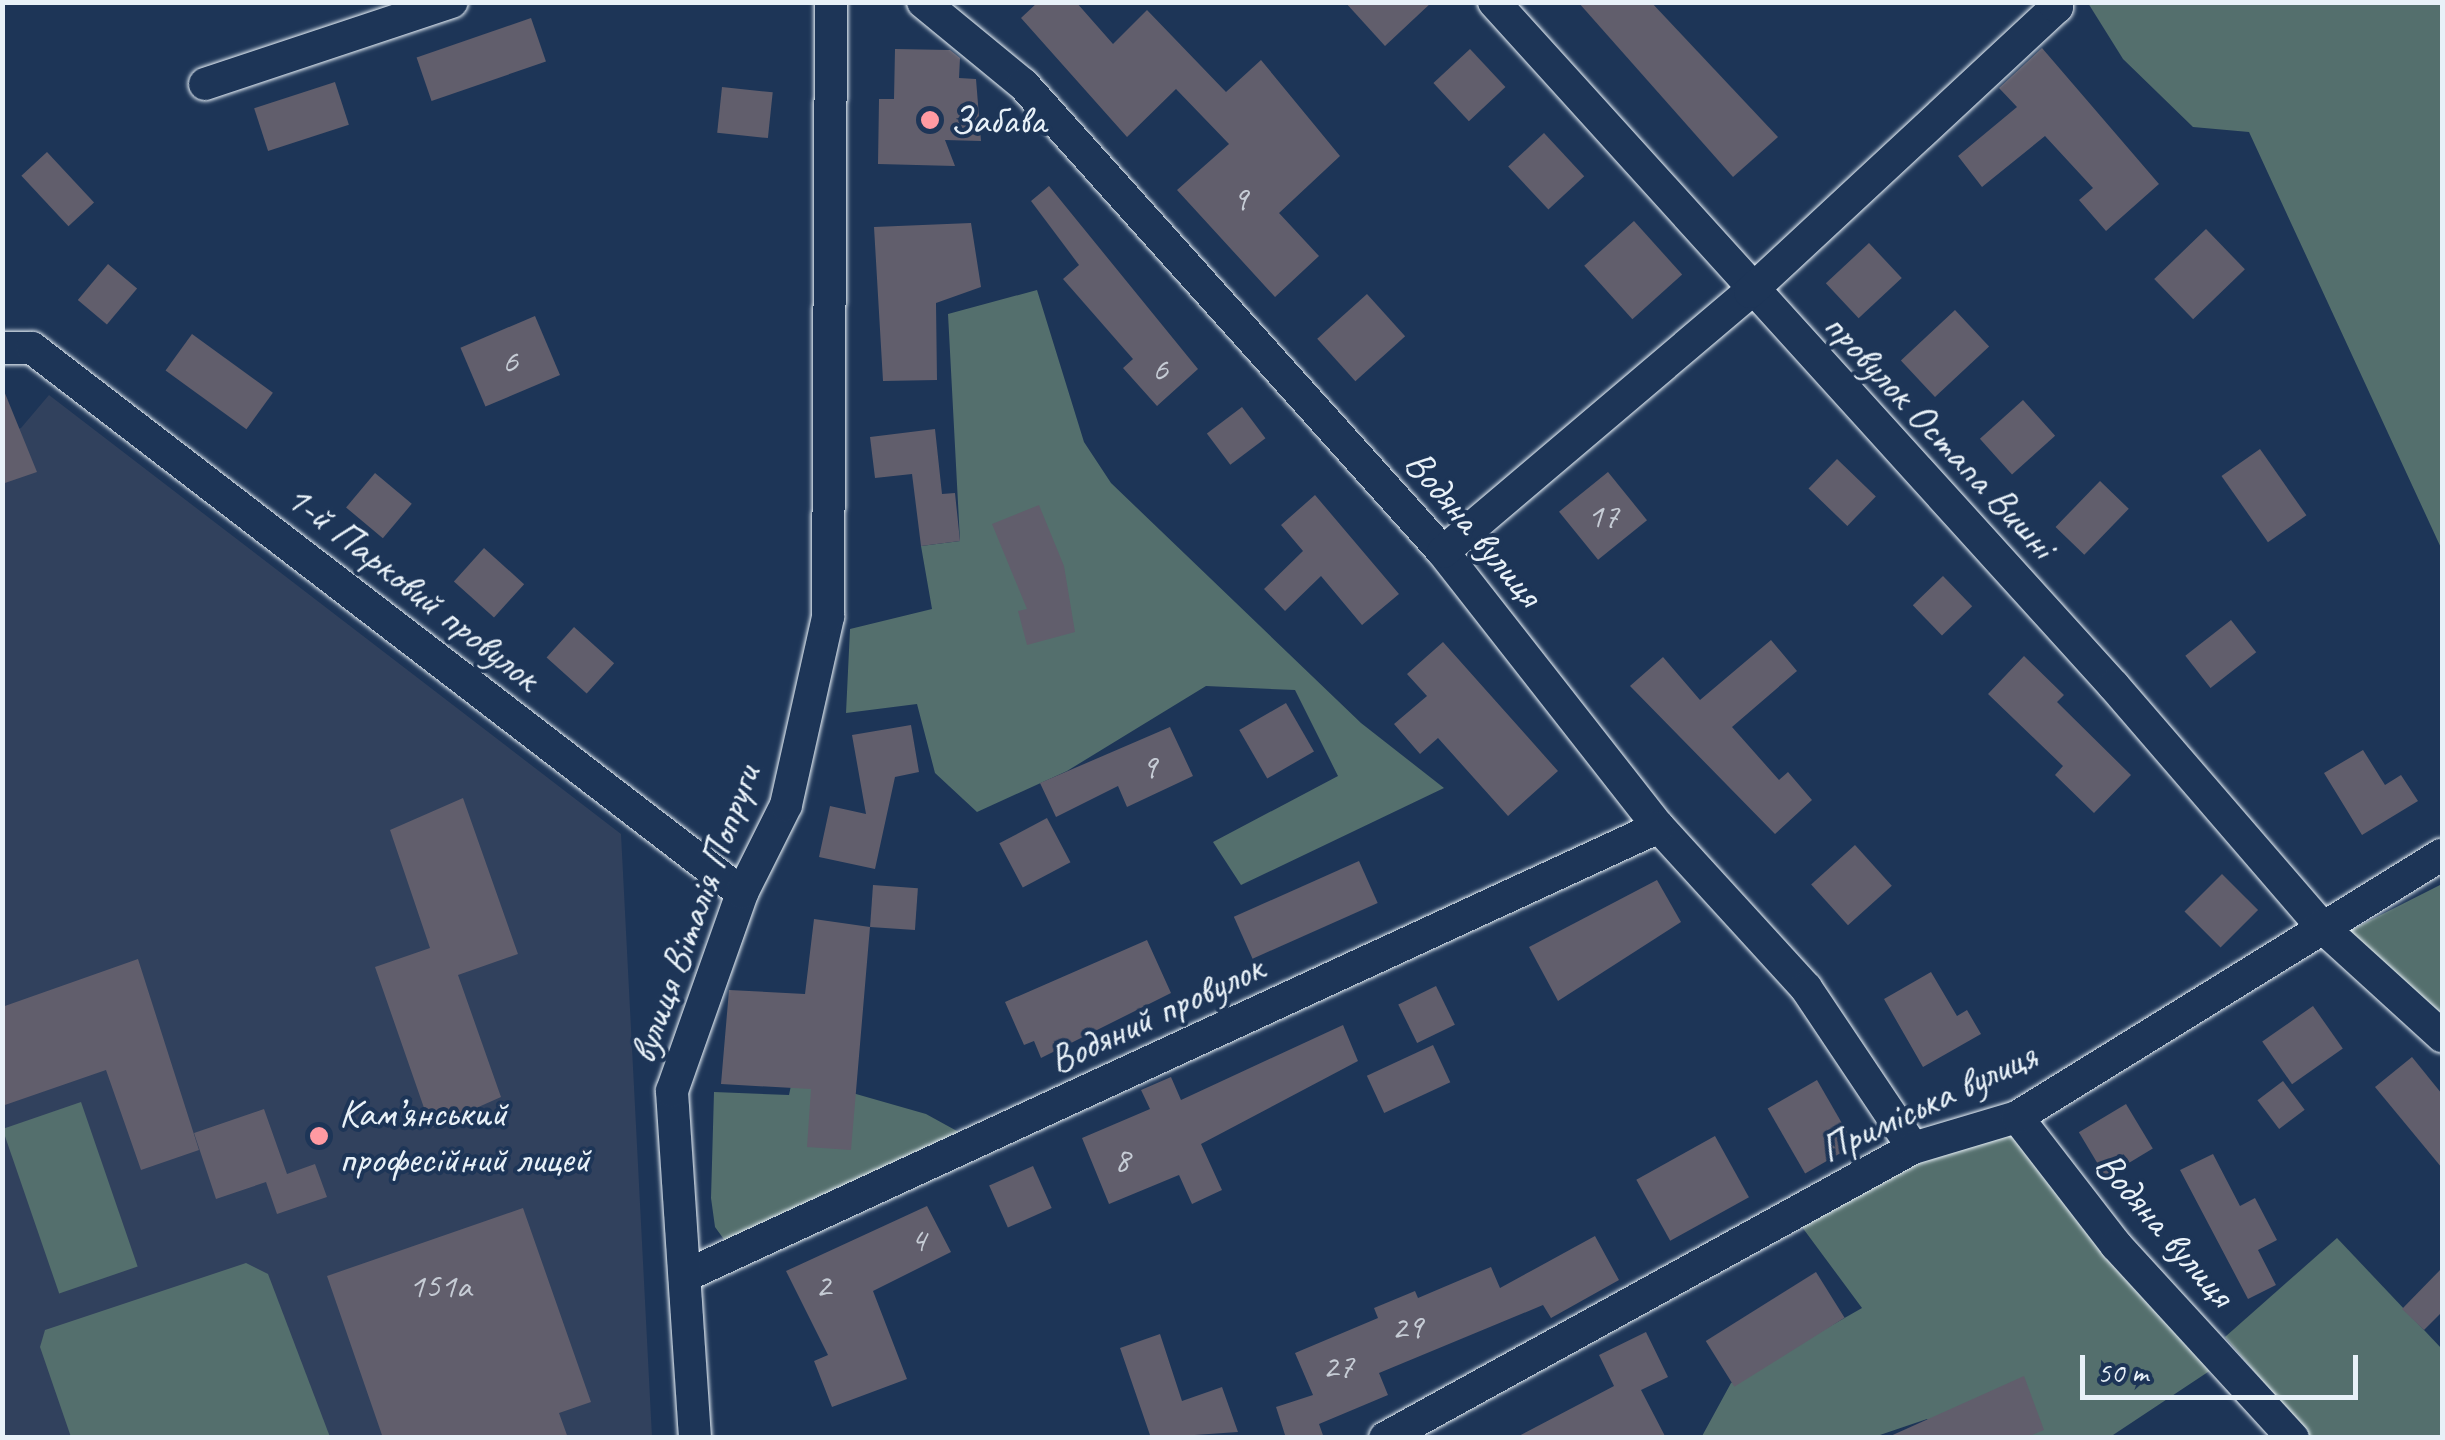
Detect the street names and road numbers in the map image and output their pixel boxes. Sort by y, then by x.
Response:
street label: провулок Остапа Вишні [1813,301,2067,569]
street label: Водяна вулиця [1395,441,1553,615]
street label: 1-й Парковий провулок [277,473,549,701]
street label: вулиця Віталія Попруги [618,759,770,1069]
street label: Водяний провулок [1041,943,1271,1085]
street label: Приміська вулиця [1811,1030,2045,1174]
street label: Водяна вулиця [2085,1142,2245,1316]

